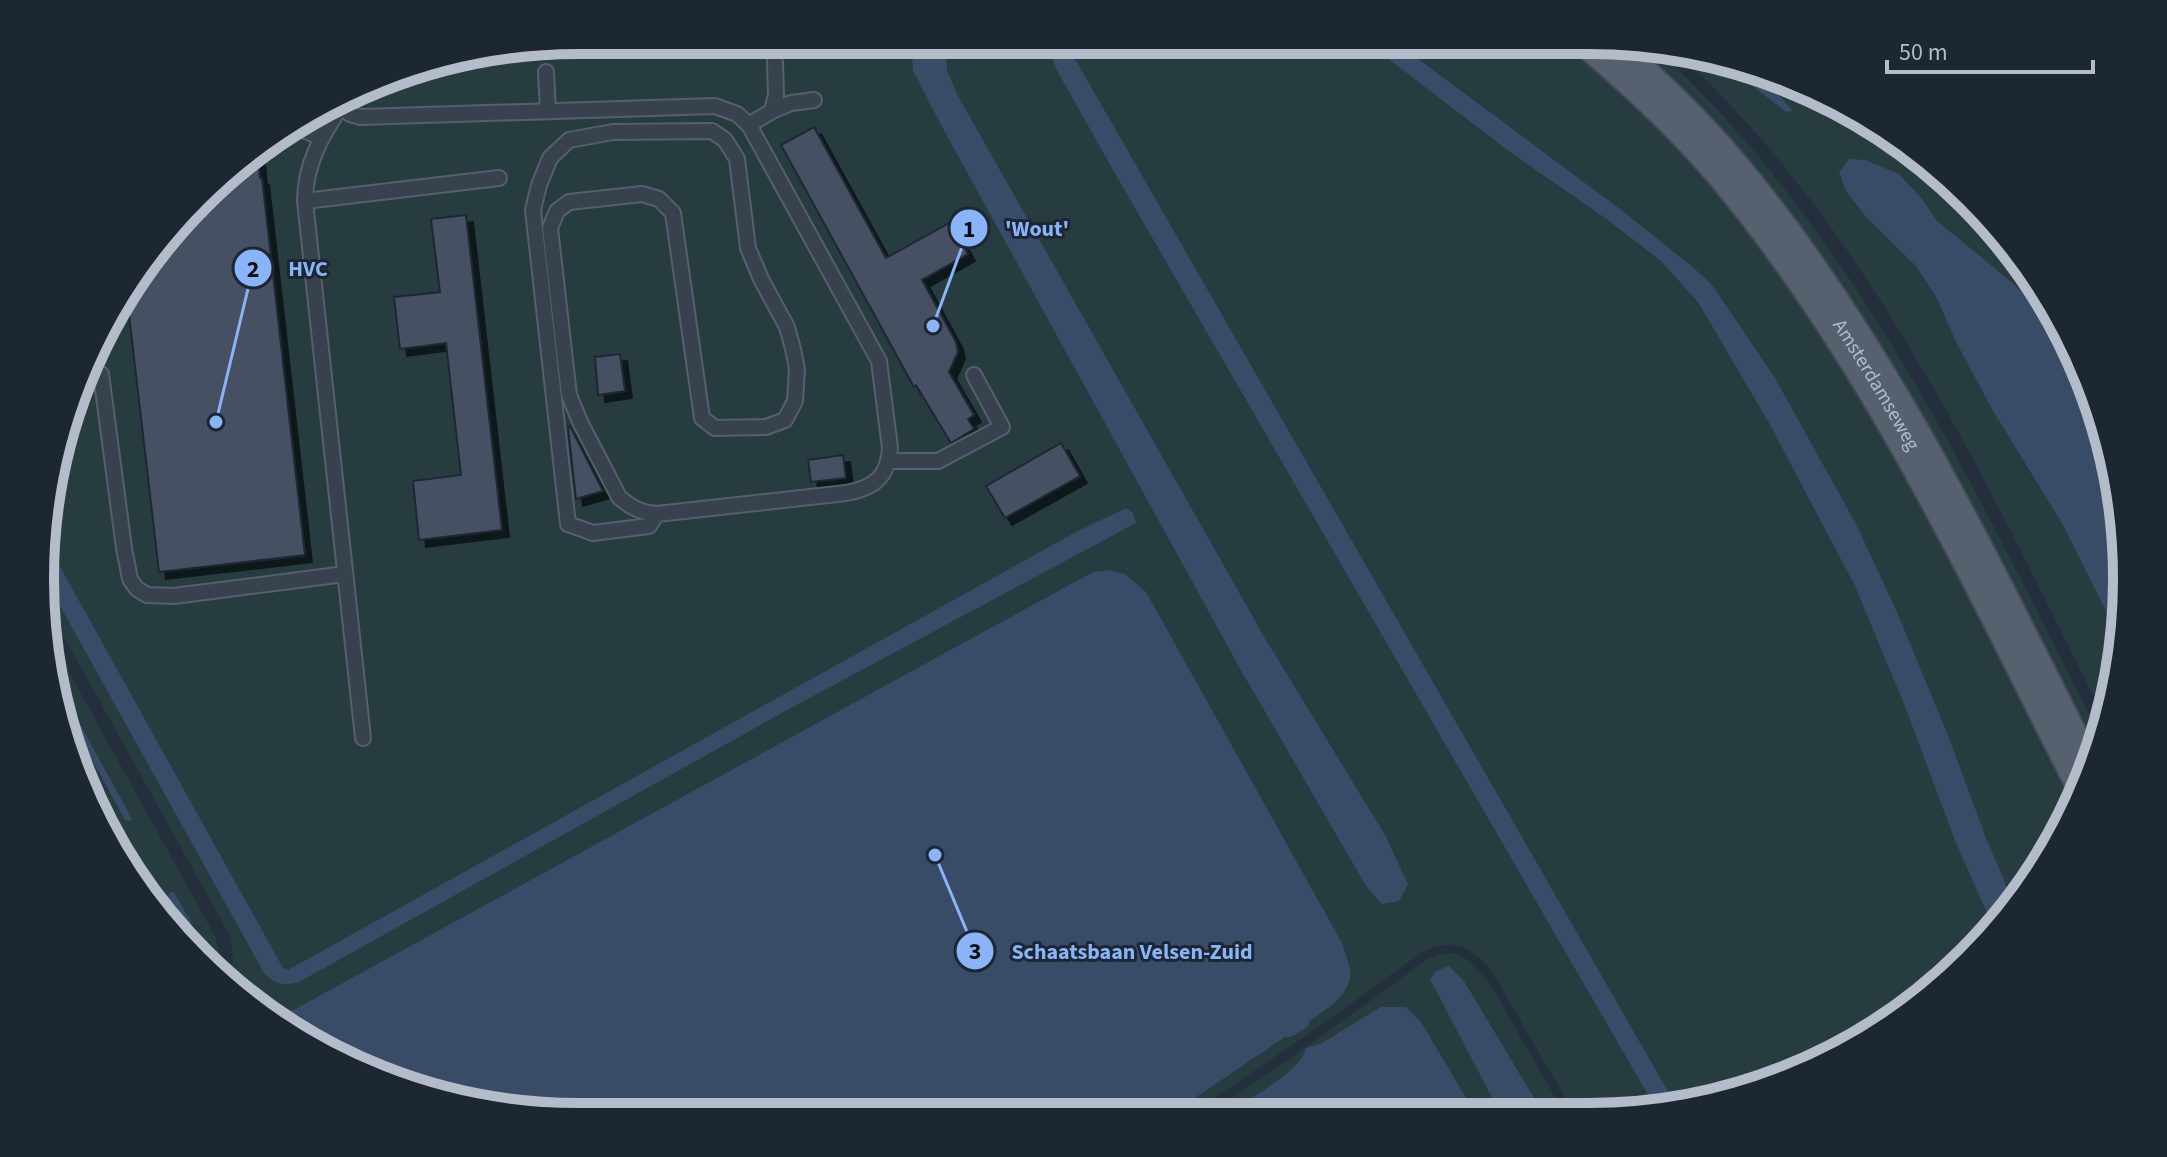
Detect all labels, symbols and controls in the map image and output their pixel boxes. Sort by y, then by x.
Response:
scale bar [1887,24,2093,74]
text: 50 m [1899,35,1948,70]
callout: 'Wout' [949,205,1085,251]
text: 1 [963,212,975,247]
text: 'Wout' [1005,213,1069,245]
callout: HVC [233,245,344,291]
text: 2 [247,252,259,287]
text: HVC [288,253,328,285]
street label: Amsterdamseweg [1826,314,1926,456]
callout: Schaatsbaan Velsen-Zuid [955,928,1268,974]
text: 3 [969,934,981,969]
text: Schaatsbaan Velsen-Zuid [1011,936,1253,968]

